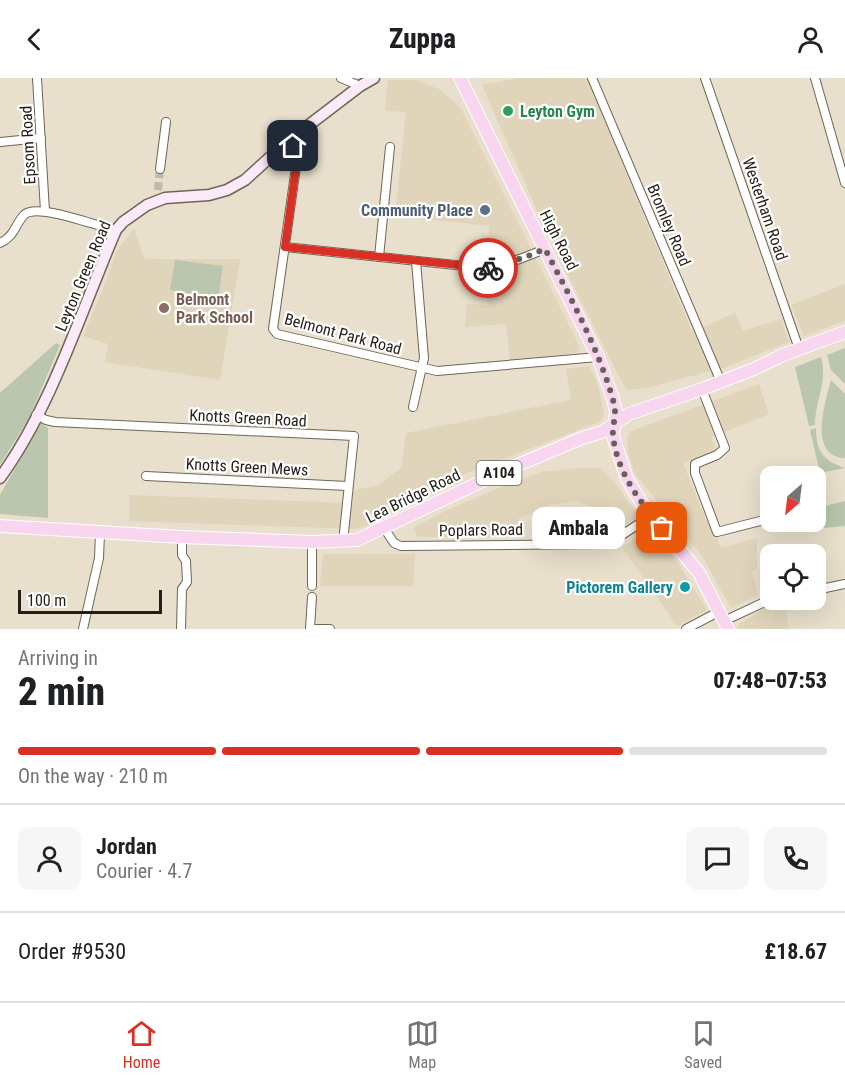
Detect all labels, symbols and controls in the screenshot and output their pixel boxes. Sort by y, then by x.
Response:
icon: back [18,23,51,56]
text: Zuppa [389,23,456,55]
icon: person [794,23,827,56]
place label: Leyton Gym [520,102,595,121]
marker: Leyton Gym [501,104,515,118]
street label: Epsom Road [16,105,40,185]
pin [267,120,318,171]
icon: home [276,129,309,162]
street label: Westerham Road [739,155,791,263]
street label: Bromley Road [643,181,695,269]
place label: Community Place [361,201,473,220]
marker: Community Place [478,203,492,217]
street label: High Road [536,207,582,273]
street label: Leyton Green Road [51,218,115,334]
courier [458,238,518,298]
icon: bike [472,252,505,285]
place label: Belmont Park School [176,290,253,327]
marker: Belmont Park School [157,301,171,315]
street label: Belmont Park Road [282,309,404,359]
street label: Knotts Green Road [189,405,307,431]
street label: Knotts Green Mews [185,454,309,480]
road number: A104 [476,461,522,485]
street label: Lea Bridge Road [363,465,463,527]
north arrow [760,466,826,532]
map controls [760,466,826,610]
pin [636,502,687,553]
callout: Ambala [533,507,626,549]
icon: bag [645,511,678,544]
text: Ambala [548,516,609,540]
street label: Poplars Road [439,520,523,540]
button: locate [760,544,826,610]
place label: Pictorem Gallery [566,578,673,597]
marker: Pictorem Gallery [678,580,692,594]
scale bar [18,587,162,614]
text: 100 m [27,591,66,610]
text: Arriving in [18,646,98,670]
text: 07:48–07:53 [713,668,827,693]
text: 2 min [18,669,105,715]
text: On the way · 210 m [18,764,168,788]
button: person [18,827,81,890]
button: chat [686,827,749,890]
button: phone [764,827,827,890]
text: Jordan [96,834,157,859]
text: Courier · 4.7 [96,859,192,883]
text: Order #9530 [18,939,126,964]
text: £18.67 [765,939,827,964]
tab: Home [123,1017,160,1072]
tab: Map [406,1017,439,1072]
tab: Saved [684,1017,722,1072]

